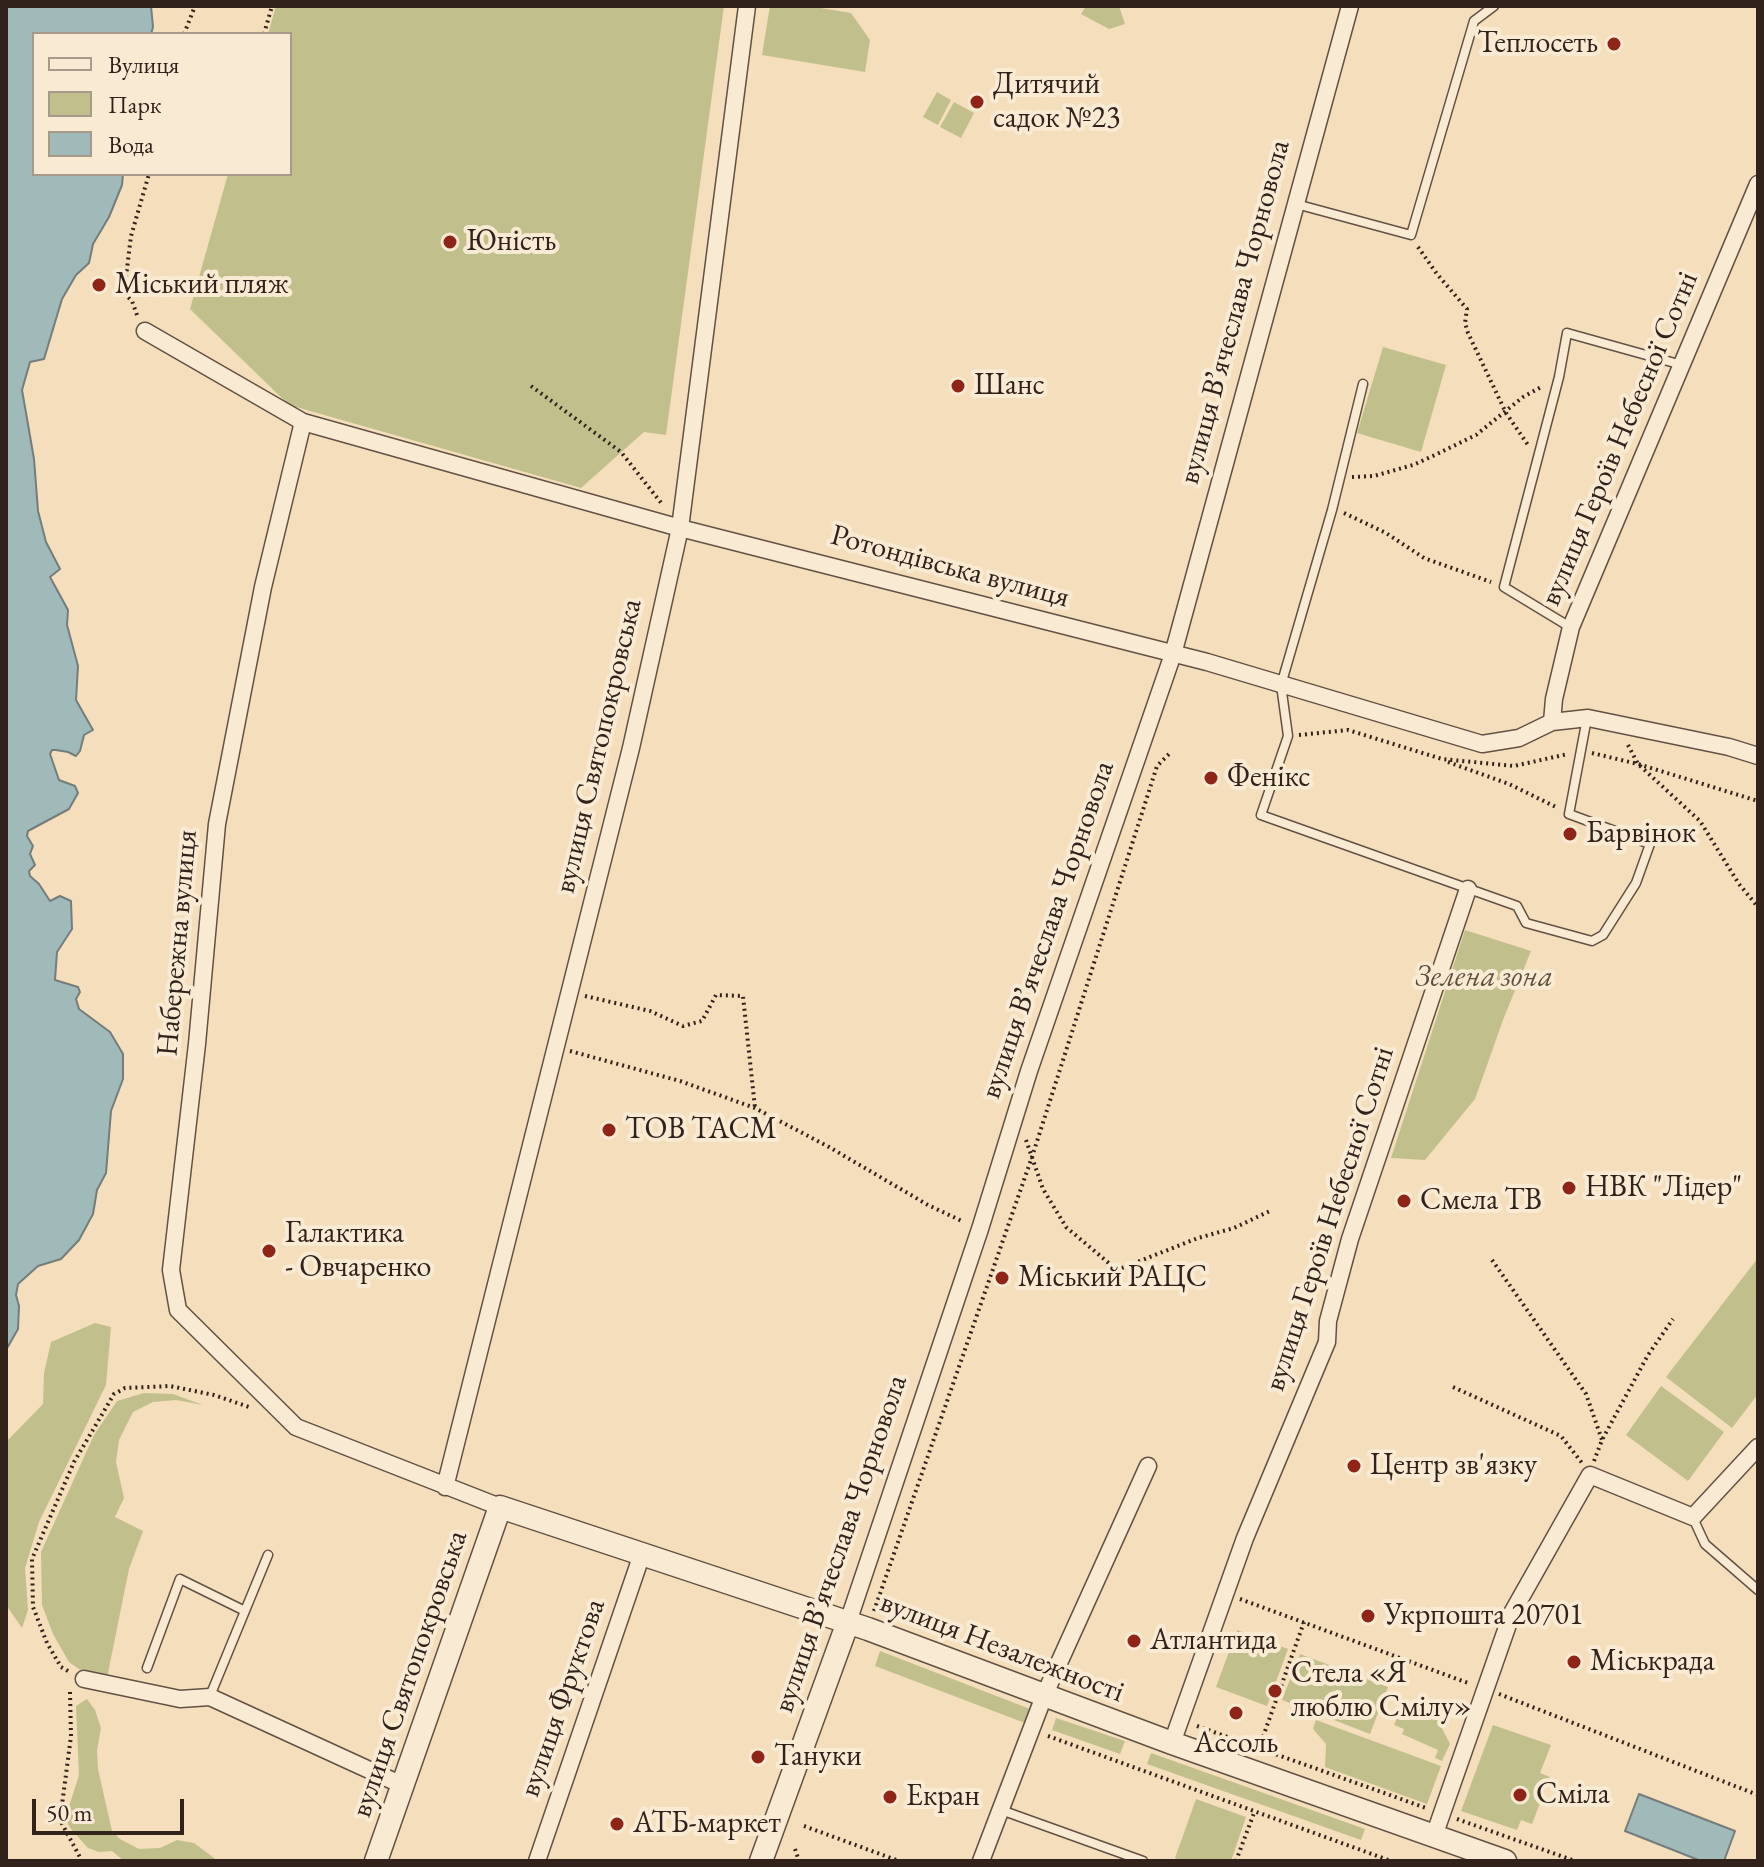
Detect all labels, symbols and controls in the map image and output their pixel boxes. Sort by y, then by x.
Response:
place label: Теплосеть [1477,26,1598,62]
legend [32,32,292,176]
marker: Теплосеть [1605,35,1623,53]
text: Вулиця [108,49,179,80]
place label: Дитячий садок №23 [993,67,1120,138]
text: Парк [108,89,161,120]
marker: Дитячий садок №23 [968,93,986,111]
text: Вода [108,129,154,160]
street label: вулиця Вʼячеслава Чорновола [1172,136,1298,488]
place label: Юність [466,224,556,260]
marker: Юність [441,233,459,251]
place label: Міський пляж [115,267,289,303]
street label: вулиця Героїв Небесної Сотні [1533,267,1707,611]
marker: Міський пляж [90,276,108,294]
place label: Шанс [974,368,1045,404]
marker: Шанс [949,377,967,395]
street label: Ротондівська вулиця [827,518,1073,616]
street label: вулиця Святопокровська [548,595,650,897]
street label: вулиця Вʼячеслава Чорновола [973,756,1123,1104]
place label: Фенікс [1227,760,1311,796]
marker: Фенікс [1202,769,1220,787]
place label: Барвінок [1586,816,1696,852]
marker: Барвінок [1561,825,1579,843]
street label: Набережна вулиця [150,828,206,1058]
park label: Зелена зона [1415,960,1553,996]
street label: вулиця Героїв Небесної Сотні [1257,1043,1403,1395]
place label: ТОВ ТАСМ [625,1112,777,1148]
marker: ТОВ ТАСМ [600,1121,618,1139]
place label: НВК "Лідер" [1585,1170,1742,1206]
marker: НВК "Лідер" [1560,1179,1578,1197]
place label: Смела ТВ [1420,1183,1542,1219]
marker: Смела ТВ [1395,1192,1413,1210]
place label: Галактика - Овчаренко [285,1216,431,1286]
marker: Галактика - Овчаренко [260,1242,278,1260]
place label: Міський РАЦС [1018,1260,1207,1296]
marker: Міський РАЦС [993,1269,1011,1287]
street label: вулиця Вʼячеслава Чорновола [766,1370,916,1718]
place label: Центр зв'язку [1370,1448,1537,1484]
marker: Центр зв'язку [1345,1457,1363,1475]
street label: вулиця Святопокровська [344,1526,476,1822]
street label: вулиця Незалежності [875,1585,1129,1711]
street label: вулиця Фруктова [512,1594,614,1802]
place label: Укрпошта 20701 [1384,1598,1583,1634]
marker: Укрпошта 20701 [1359,1607,1377,1625]
place label: Атлантида [1150,1623,1277,1659]
marker: Атлантида [1125,1632,1143,1650]
place label: Міськрада [1590,1644,1715,1680]
marker: Міськрада [1565,1653,1583,1671]
place label: Стела «Я люблю Смілу» [1291,1656,1472,1726]
marker: Стела «Я люблю Смілу» [1266,1682,1284,1700]
marker: Ассоль [1227,1704,1245,1722]
place label: Ассоль [1194,1726,1278,1762]
place label: Тануки [774,1739,862,1775]
marker: Тануки [749,1748,767,1766]
place label: Сміла [1536,1777,1610,1813]
place label: Екран [906,1779,980,1815]
scale bar [36,1783,188,1833]
marker: Сміла [1511,1786,1529,1804]
marker: Екран [881,1788,899,1806]
text: 50 m [46,1797,93,1828]
place label: АТБ-маркет [633,1806,781,1842]
marker: АТБ-маркет [608,1815,626,1833]

